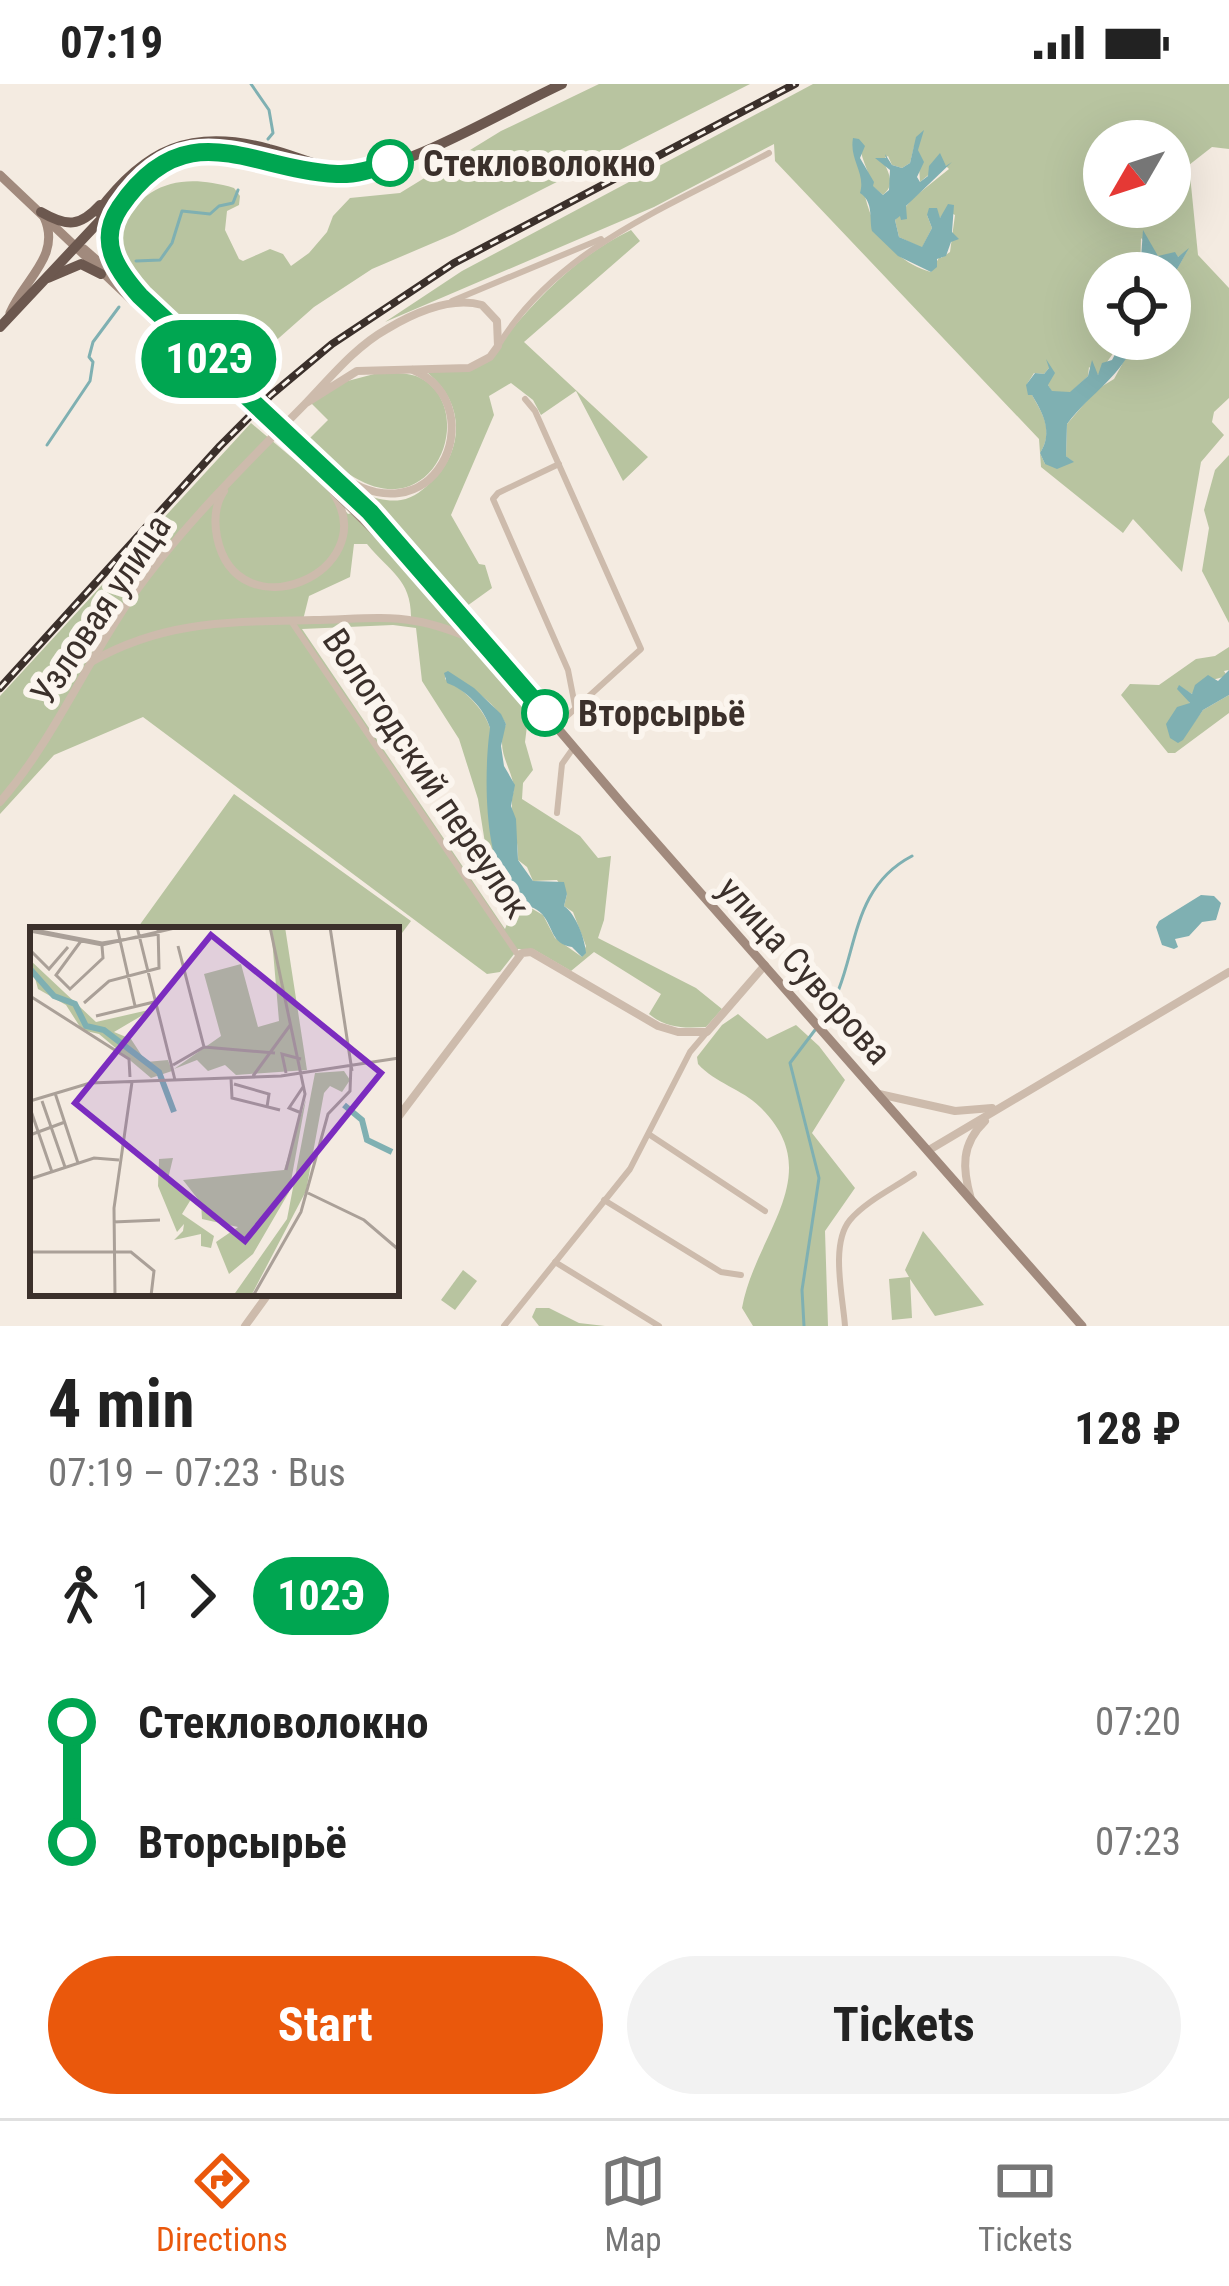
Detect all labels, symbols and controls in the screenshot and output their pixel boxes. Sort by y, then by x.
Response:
text: 07:19 [60,16,163,69]
north arrow [1083,120,1191,228]
map controls [1083,120,1191,360]
marker: Стекловолокно [368,141,412,185]
place label: Стекловолокно [423,143,656,185]
button: locate [1083,252,1191,360]
line badge: 102Э [125,320,293,398]
text: 102Э [165,334,253,383]
street label: Узловая улица [22,507,180,712]
street label: Вологодский переулок [314,621,539,926]
marker: Вторсырьё [523,691,567,735]
place label: Вторсырьё [578,693,745,735]
street label: улица Суворова [709,868,900,1073]
inset map [30,927,399,1296]
text: 4 min [48,1366,195,1443]
text: 128 ₽ [1074,1402,1181,1455]
text: 07:19 – 07:23 · Bus [48,1450,346,1496]
icon: walk [48,1563,114,1629]
icon: forward [169,1563,235,1629]
text: 102Э [277,1571,365,1620]
text: 1 [132,1573,151,1619]
text: Стекловолокно [138,1696,429,1749]
text: 07:20 [1095,1699,1181,1745]
text: Вторсырьё [138,1816,347,1869]
text: 07:23 [1095,1819,1181,1865]
button: Start [48,1956,603,2094]
button: Tickets [627,1956,1181,2094]
tab: Directions [156,2148,288,2259]
tab: Map [600,2148,666,2259]
tab: Tickets [978,2148,1073,2259]

